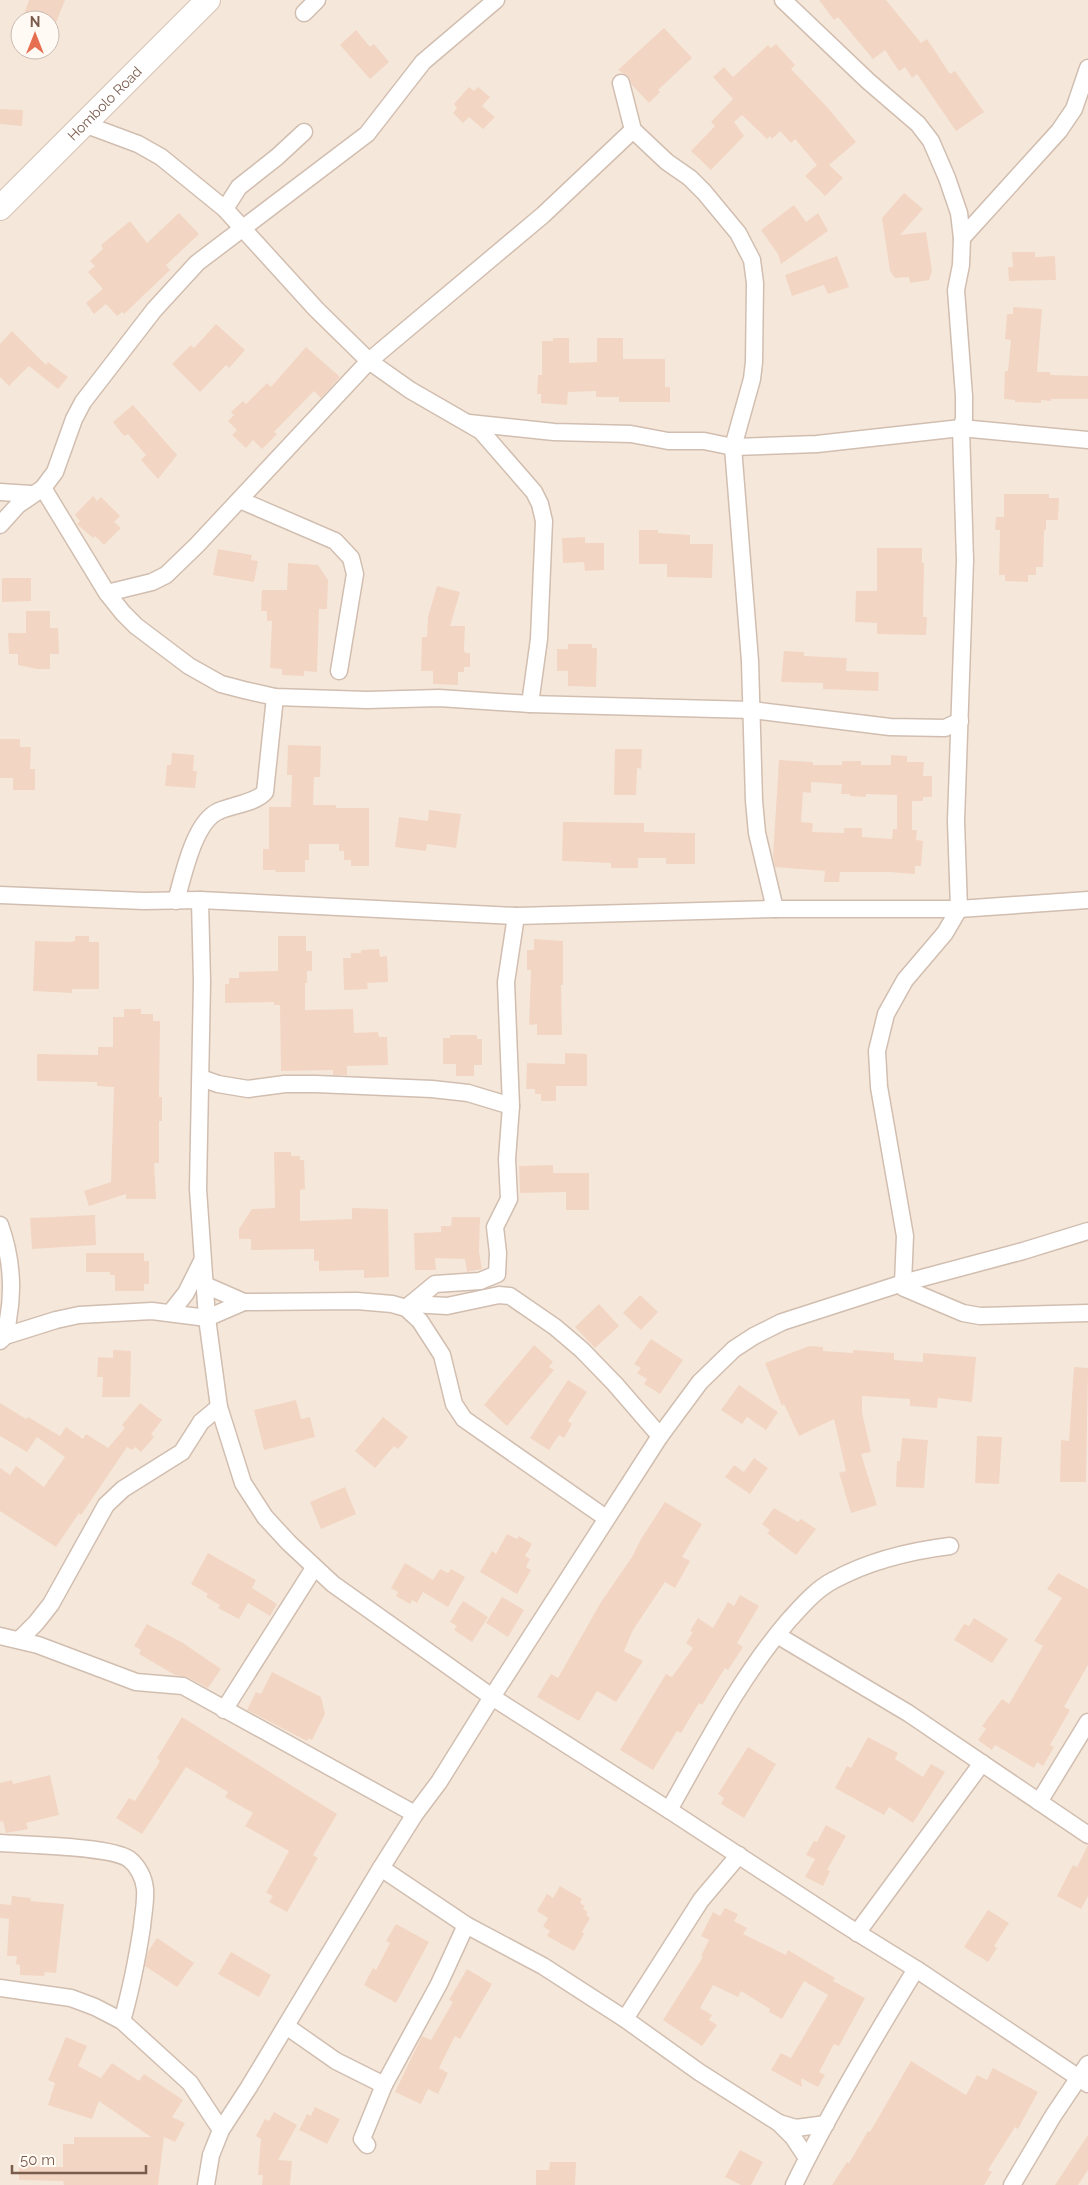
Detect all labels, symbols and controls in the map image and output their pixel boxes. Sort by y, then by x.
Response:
north arrow [10,10,60,60]
text: N [30,14,40,30]
street label: Hombolo Road [64,63,145,144]
scale bar [12,2142,146,2174]
text: 50 m [20,2151,55,2169]

